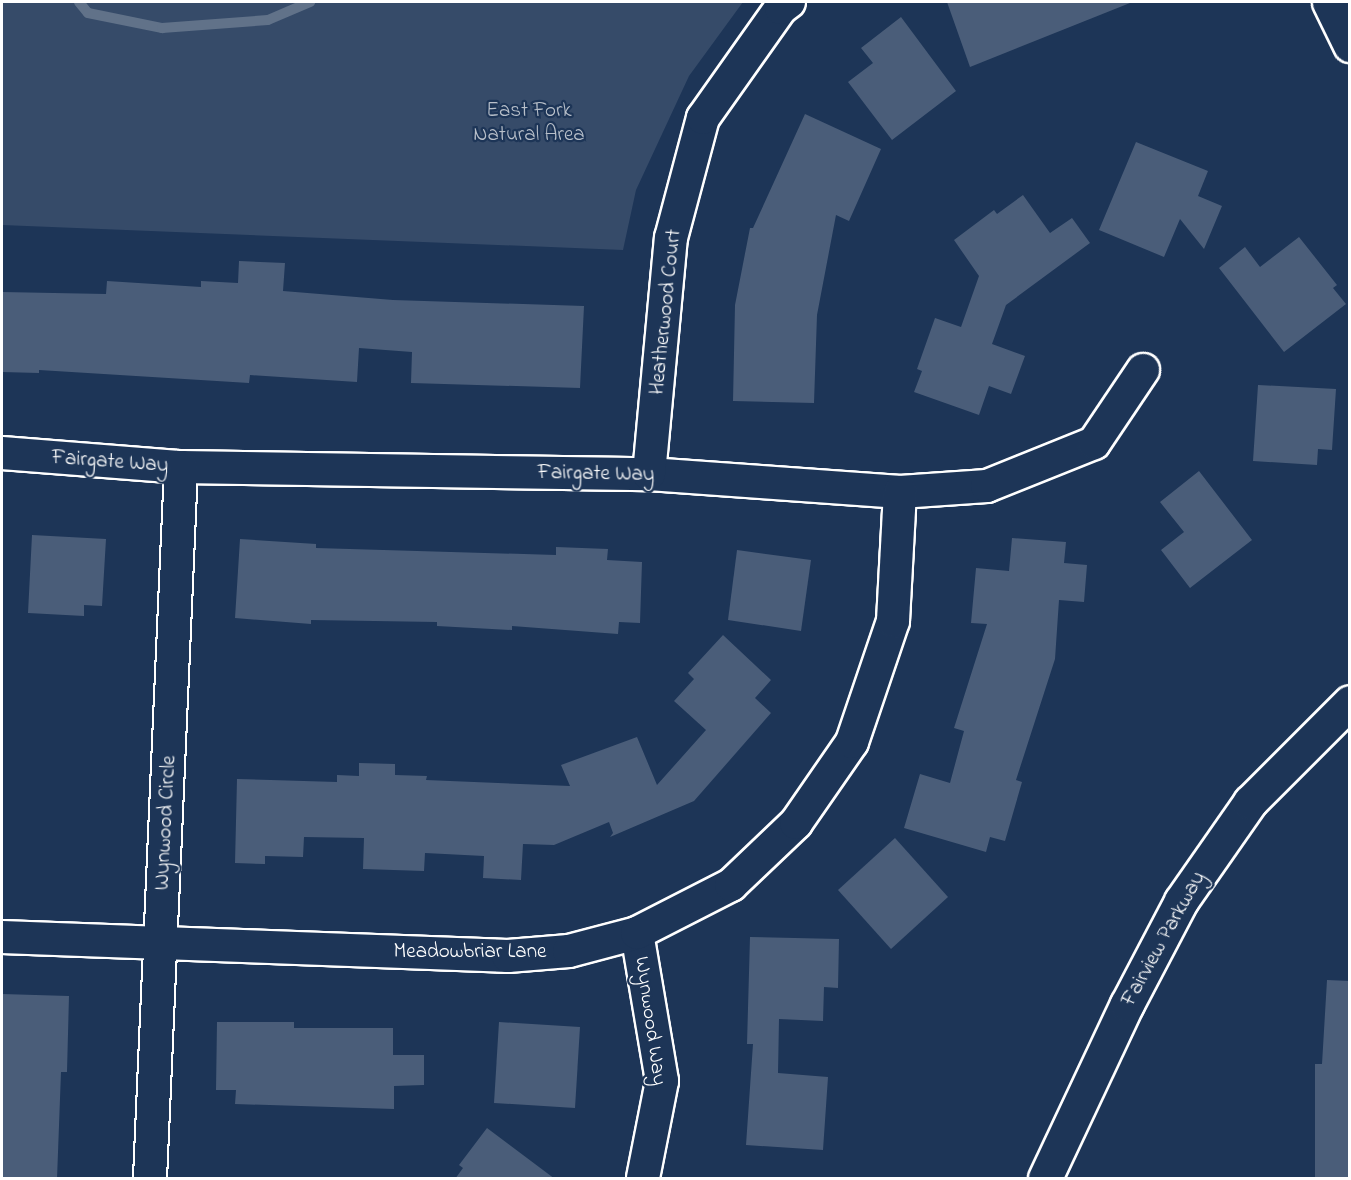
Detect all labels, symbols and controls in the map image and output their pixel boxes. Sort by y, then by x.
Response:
park label: East Fork Natural Area [473,98,585,148]
street label: Heatherwood Court [645,228,687,396]
street label: Fairgate Way [51,445,169,479]
street label: Fairgate Way [537,460,655,488]
street label: Wynwood Circle [150,755,182,891]
street label: Fairview Parkway [1117,867,1211,1011]
street label: Meadowbriar Lane [394,939,546,965]
street label: Wynwood Way [628,955,672,1087]

